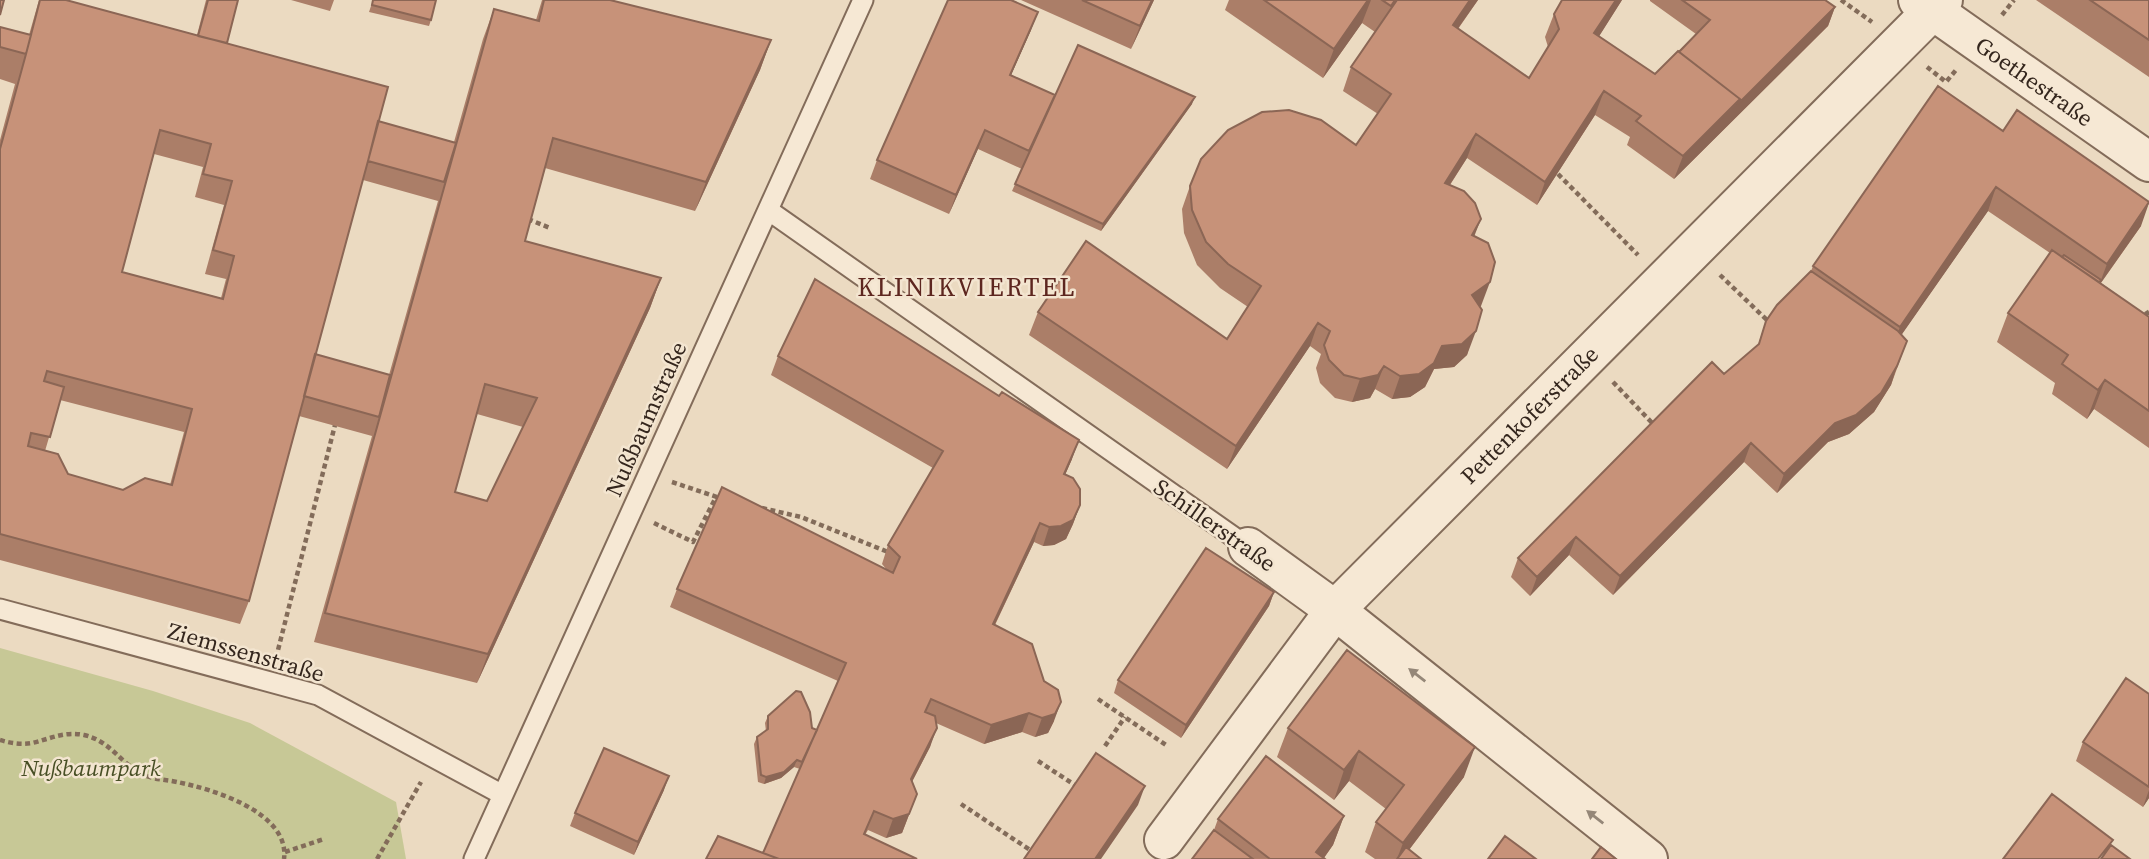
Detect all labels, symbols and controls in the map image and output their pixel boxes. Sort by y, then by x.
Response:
street label: Goethestraße [1969,29,2100,134]
district label: KLINIKVIERTEL [857,269,1077,305]
street label: Nußbaumstraße [598,337,694,501]
street label: Pettenkoferstraße [1453,339,1606,491]
street label: Schillerstraße [1148,471,1282,579]
street label: Ziemssenstraße [164,614,328,690]
one-way arrow [1408,668,1426,683]
park label: Nußbaumpark [20,752,161,784]
one-way arrow [1586,810,1604,824]

